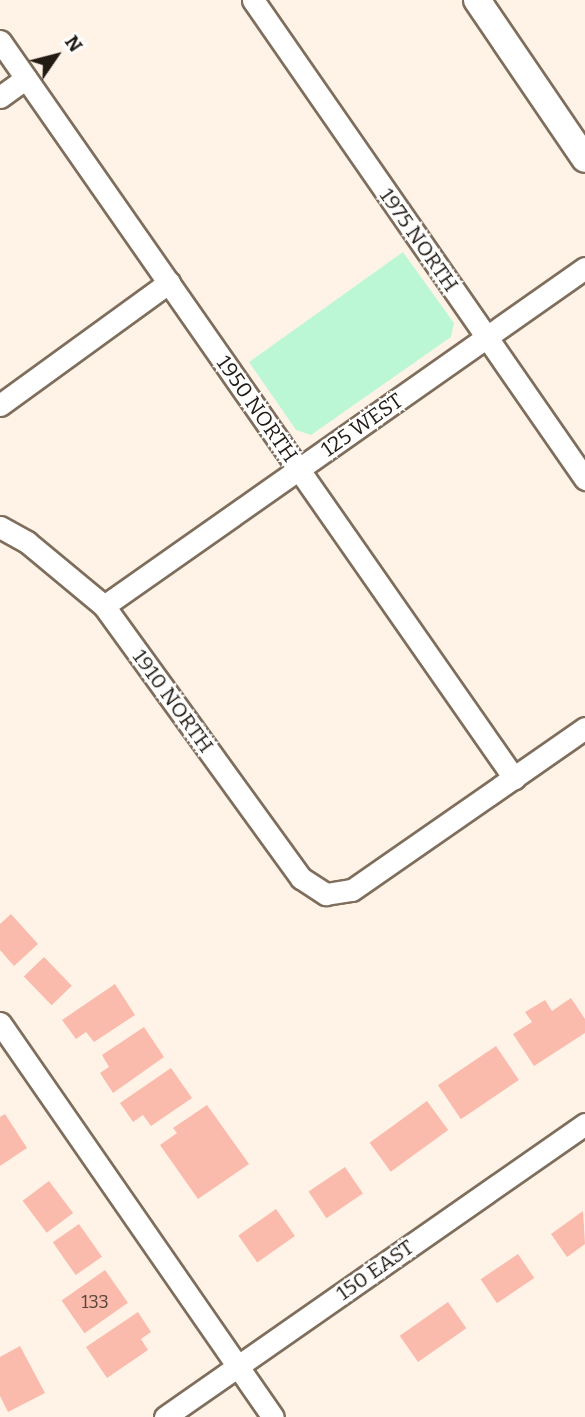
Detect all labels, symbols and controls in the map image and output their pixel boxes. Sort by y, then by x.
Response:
north arrow [21,21,91,91]
text: N [60,31,87,56]
street label: 1975 NORTH [374,184,464,296]
street label: 1950 NORTH [211,351,303,467]
street label: 125 WEST [316,388,408,462]
street label: 1910 NORTH [127,645,219,757]
street label: 150 EAST [331,1234,419,1306]
house number: 133 [81,1291,109,1313]

